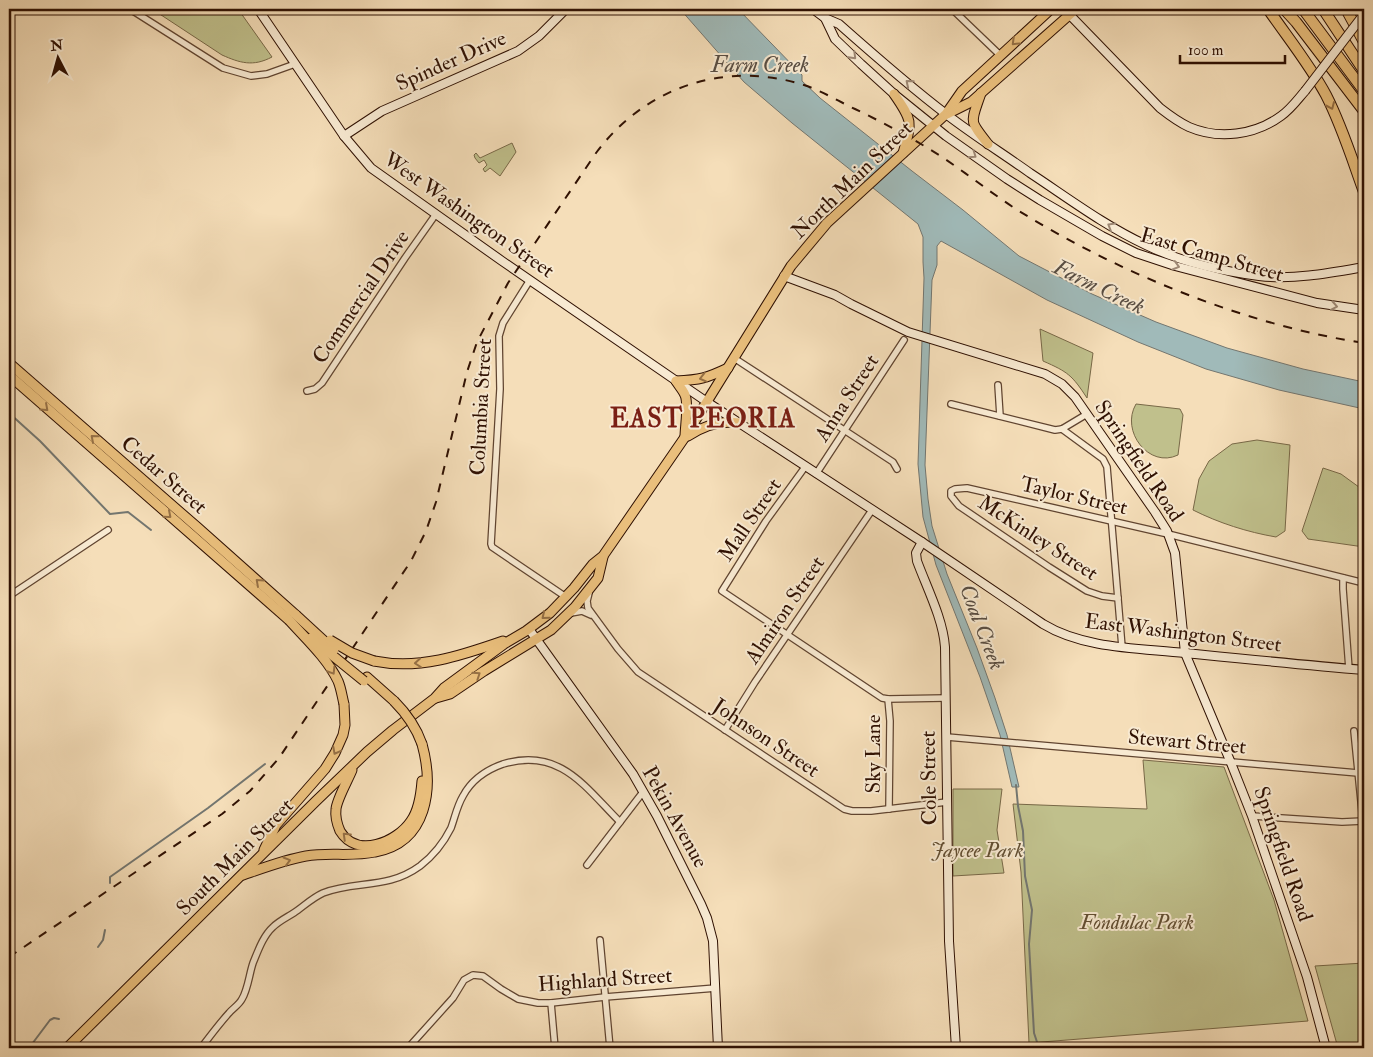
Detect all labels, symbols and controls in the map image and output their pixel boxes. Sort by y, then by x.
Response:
street label: Spinder Drive [392,25,511,97]
north arrow [32,32,82,82]
scale bar [1180,32,1286,64]
text: N [49,36,64,55]
one-way arrow [1012,36,1021,45]
text: 100 m [1188,41,1224,60]
water label: Farm Creek [710,51,809,79]
one-way arrow [847,51,856,60]
one-way arrow [905,80,914,89]
one-way arrow [1324,101,1335,110]
street label: North Main Street [786,115,919,245]
street label: West Washington Street [378,145,560,284]
one-way arrow [967,149,977,158]
one-way arrow [1108,222,1117,232]
street label: East Camp Street [1137,222,1287,288]
street label: Commercial Drive [306,225,416,369]
water label: Farm Creek [1048,252,1149,321]
one-way arrow [1171,261,1180,271]
one-way arrow [1329,300,1338,310]
street label: Columbia Street [464,338,498,476]
street label: Anna Street [808,349,885,448]
one-way arrow [699,372,707,383]
street label: Springfield Road [1088,395,1190,528]
one-way arrow [40,402,49,411]
district label: EAST PEORIA [610,403,796,435]
street label: Cedar Street [115,430,213,520]
one-way arrow [90,435,99,444]
street label: Taylor Street [1018,471,1130,521]
street label: Mall Street [712,473,788,567]
street label: McKinley Street [973,489,1103,587]
one-way arrow [162,509,171,518]
street label: Almiron Street [738,551,831,670]
one-way arrow [256,579,265,588]
water label: Coal Creek [953,580,1011,674]
street label: East Washington Street [1083,608,1283,658]
one-way arrow [542,611,551,620]
one-way arrow [413,657,421,668]
one-way arrow [325,665,335,674]
one-way arrow [472,672,481,682]
street label: Johnson Street [707,692,825,784]
street label: Sky Lane [860,714,887,793]
street label: Stewart Street [1127,723,1247,761]
street label: Cole Street [915,730,943,825]
one-way arrow [332,746,342,755]
street label: Pekin Avenue [636,761,714,873]
street label: Springfield Road [1247,783,1319,926]
street label: South Main Street [171,792,300,921]
one-way arrow [343,833,352,842]
park label: Jaycee Park [930,837,1024,864]
one-way arrow [282,856,290,866]
park label: Fondulac Park [1079,909,1194,936]
street label: Highland Street [537,962,673,998]

